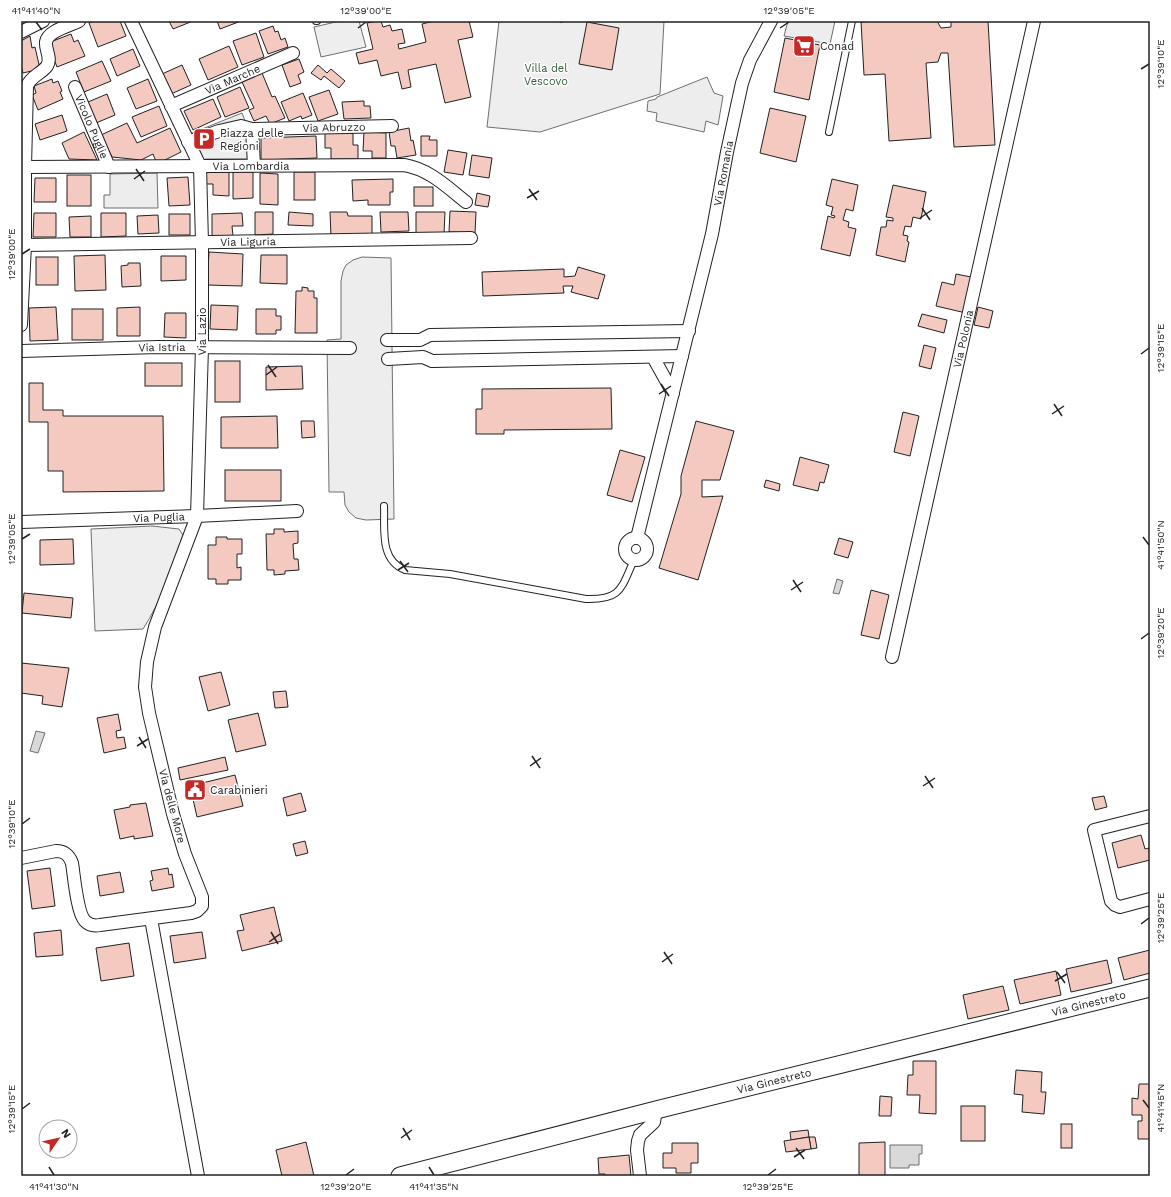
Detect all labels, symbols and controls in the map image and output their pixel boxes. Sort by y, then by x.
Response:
text: 41°41'40"N [11,5,61,16]
text: 12°39'00"E [340,5,392,16]
text: 12°39'05"E [763,5,815,16]
supermarket icon: Conad [791,33,817,59]
text: 12°39'10"E [1155,39,1166,89]
place label: Conad [820,40,854,53]
street label: Via Marche [203,62,262,97]
park label: Villa del Vescovo [524,62,568,88]
street label: Vicolo Puglie [72,92,111,161]
street label: Via Abruzzo [302,120,366,134]
parking icon: Piazza delle Regioni [191,126,217,152]
place label: Piazza delle Regioni [220,127,284,153]
street label: Via Romania [711,139,736,207]
street label: Via Lombardia [213,159,289,173]
text: 12°39'00"E [6,228,17,280]
street label: Via Liguria [220,235,276,248]
street label: Via Lazio [195,307,209,356]
street label: Via Polonia [950,309,976,369]
text: 12°39'15"E [1155,324,1166,372]
street label: Via Istria [138,340,186,354]
street label: Via Puglia [133,510,185,525]
text: 12°39'05"E [6,513,17,565]
text: 41°41'50"N [1155,520,1166,570]
text: 12°39'20"E [1155,607,1166,659]
street label: Via delle More [156,767,188,845]
public building icon: Carabinieri [182,777,208,803]
place label: Carabinieri [210,784,268,797]
text: 12°39'10"E [6,799,17,849]
text: 12°39'25"E [1155,893,1166,943]
street label: Via Ginestreto [1050,988,1127,1019]
street label: Via Ginestreto [736,1065,813,1096]
text: 41°41'45"N [1155,1084,1166,1132]
text: 12°39'15"E [6,1085,17,1133]
north arrow [38,1119,78,1159]
text: N [58,1127,74,1141]
text: 41°41'30"N [29,1181,79,1192]
text: 12°39'20"E [320,1181,372,1192]
text: 41°41'35"N [409,1181,459,1192]
text: 12°39'25"E [743,1181,793,1192]

